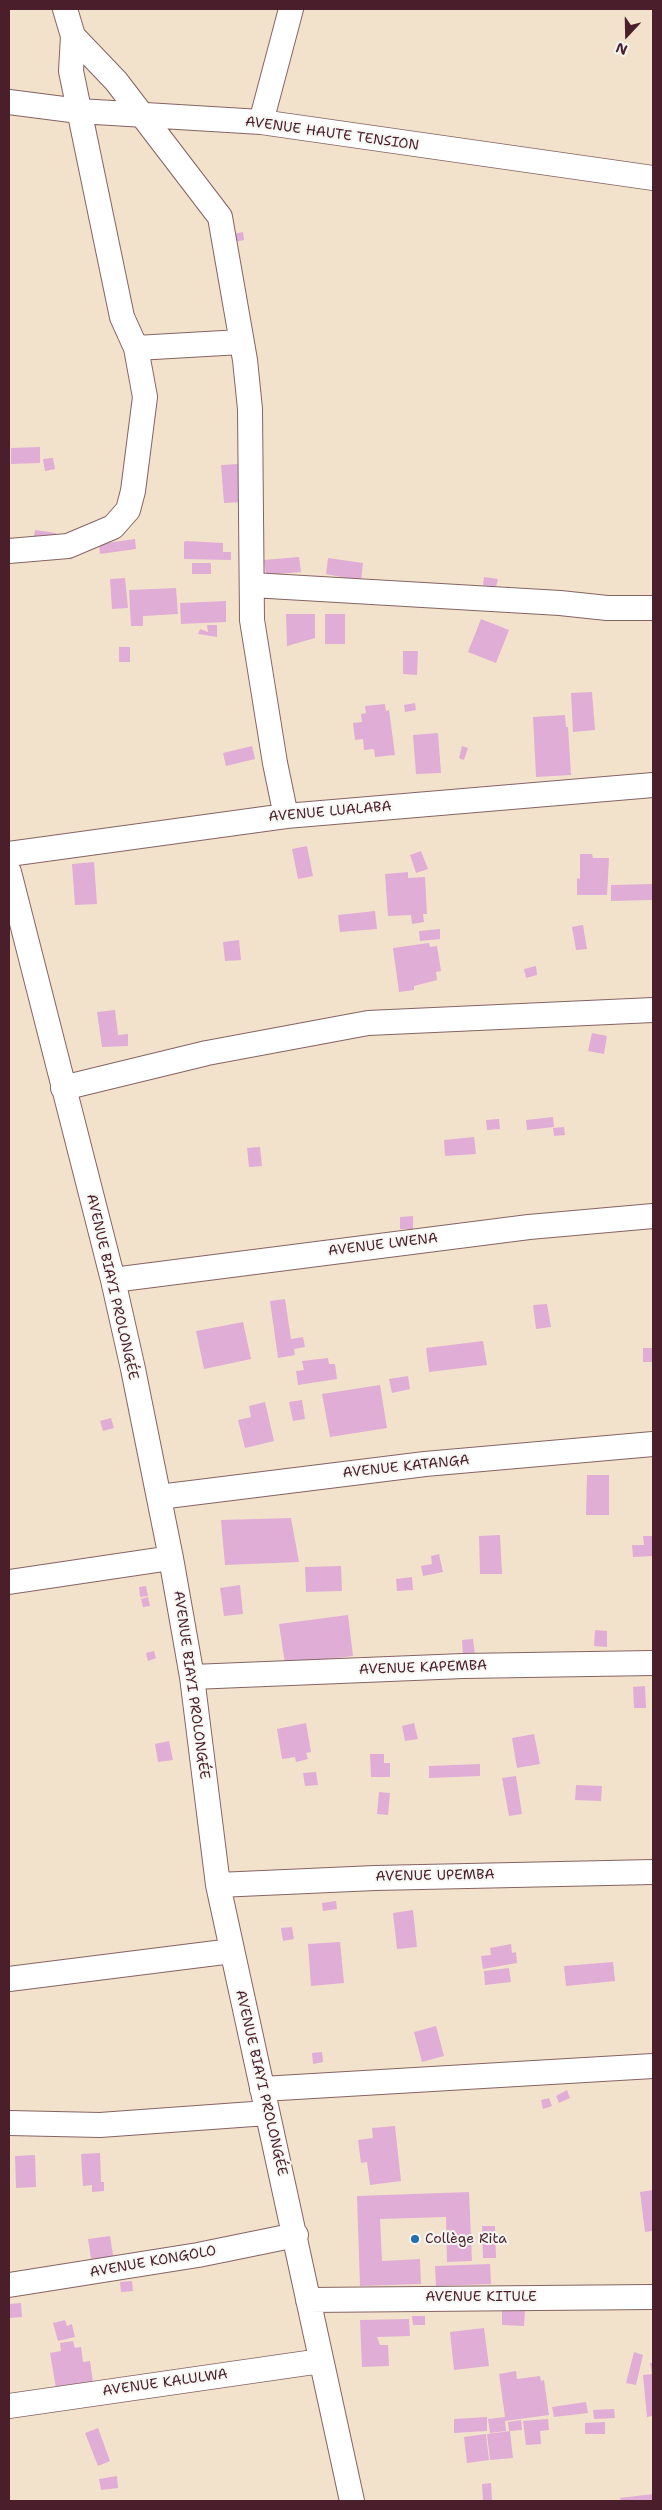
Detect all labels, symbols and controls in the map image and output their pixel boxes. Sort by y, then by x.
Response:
north arrow [602,10,652,60]
text: N [613,39,630,59]
street label: AVENUE HAUTE TENSION [244,113,420,155]
street label: AVENUE LUALABA [268,798,392,826]
street label: AVENUE BIAYI PROLONGÉE [82,1192,142,1382]
street label: AVENUE LWENA [327,1230,439,1260]
street label: AVENUE KATANGA [342,1452,470,1482]
street label: AVENUE BIAYI PROLONGÉE [169,1590,213,1780]
street label: AVENUE KAPEMBA [359,1657,487,1679]
street label: AVENUE UPEMBA [375,1867,495,1885]
street label: AVENUE BIAYI PROLONGÉE [231,1988,291,2178]
place label: Collège Rita [425,2231,507,2247]
marker: Collège Rita [409,2233,421,2245]
street label: AVENUE KONGOLO [88,2243,218,2281]
street label: AVENUE KITULE [425,2289,537,2305]
street label: AVENUE KALULWA [101,2366,229,2400]

